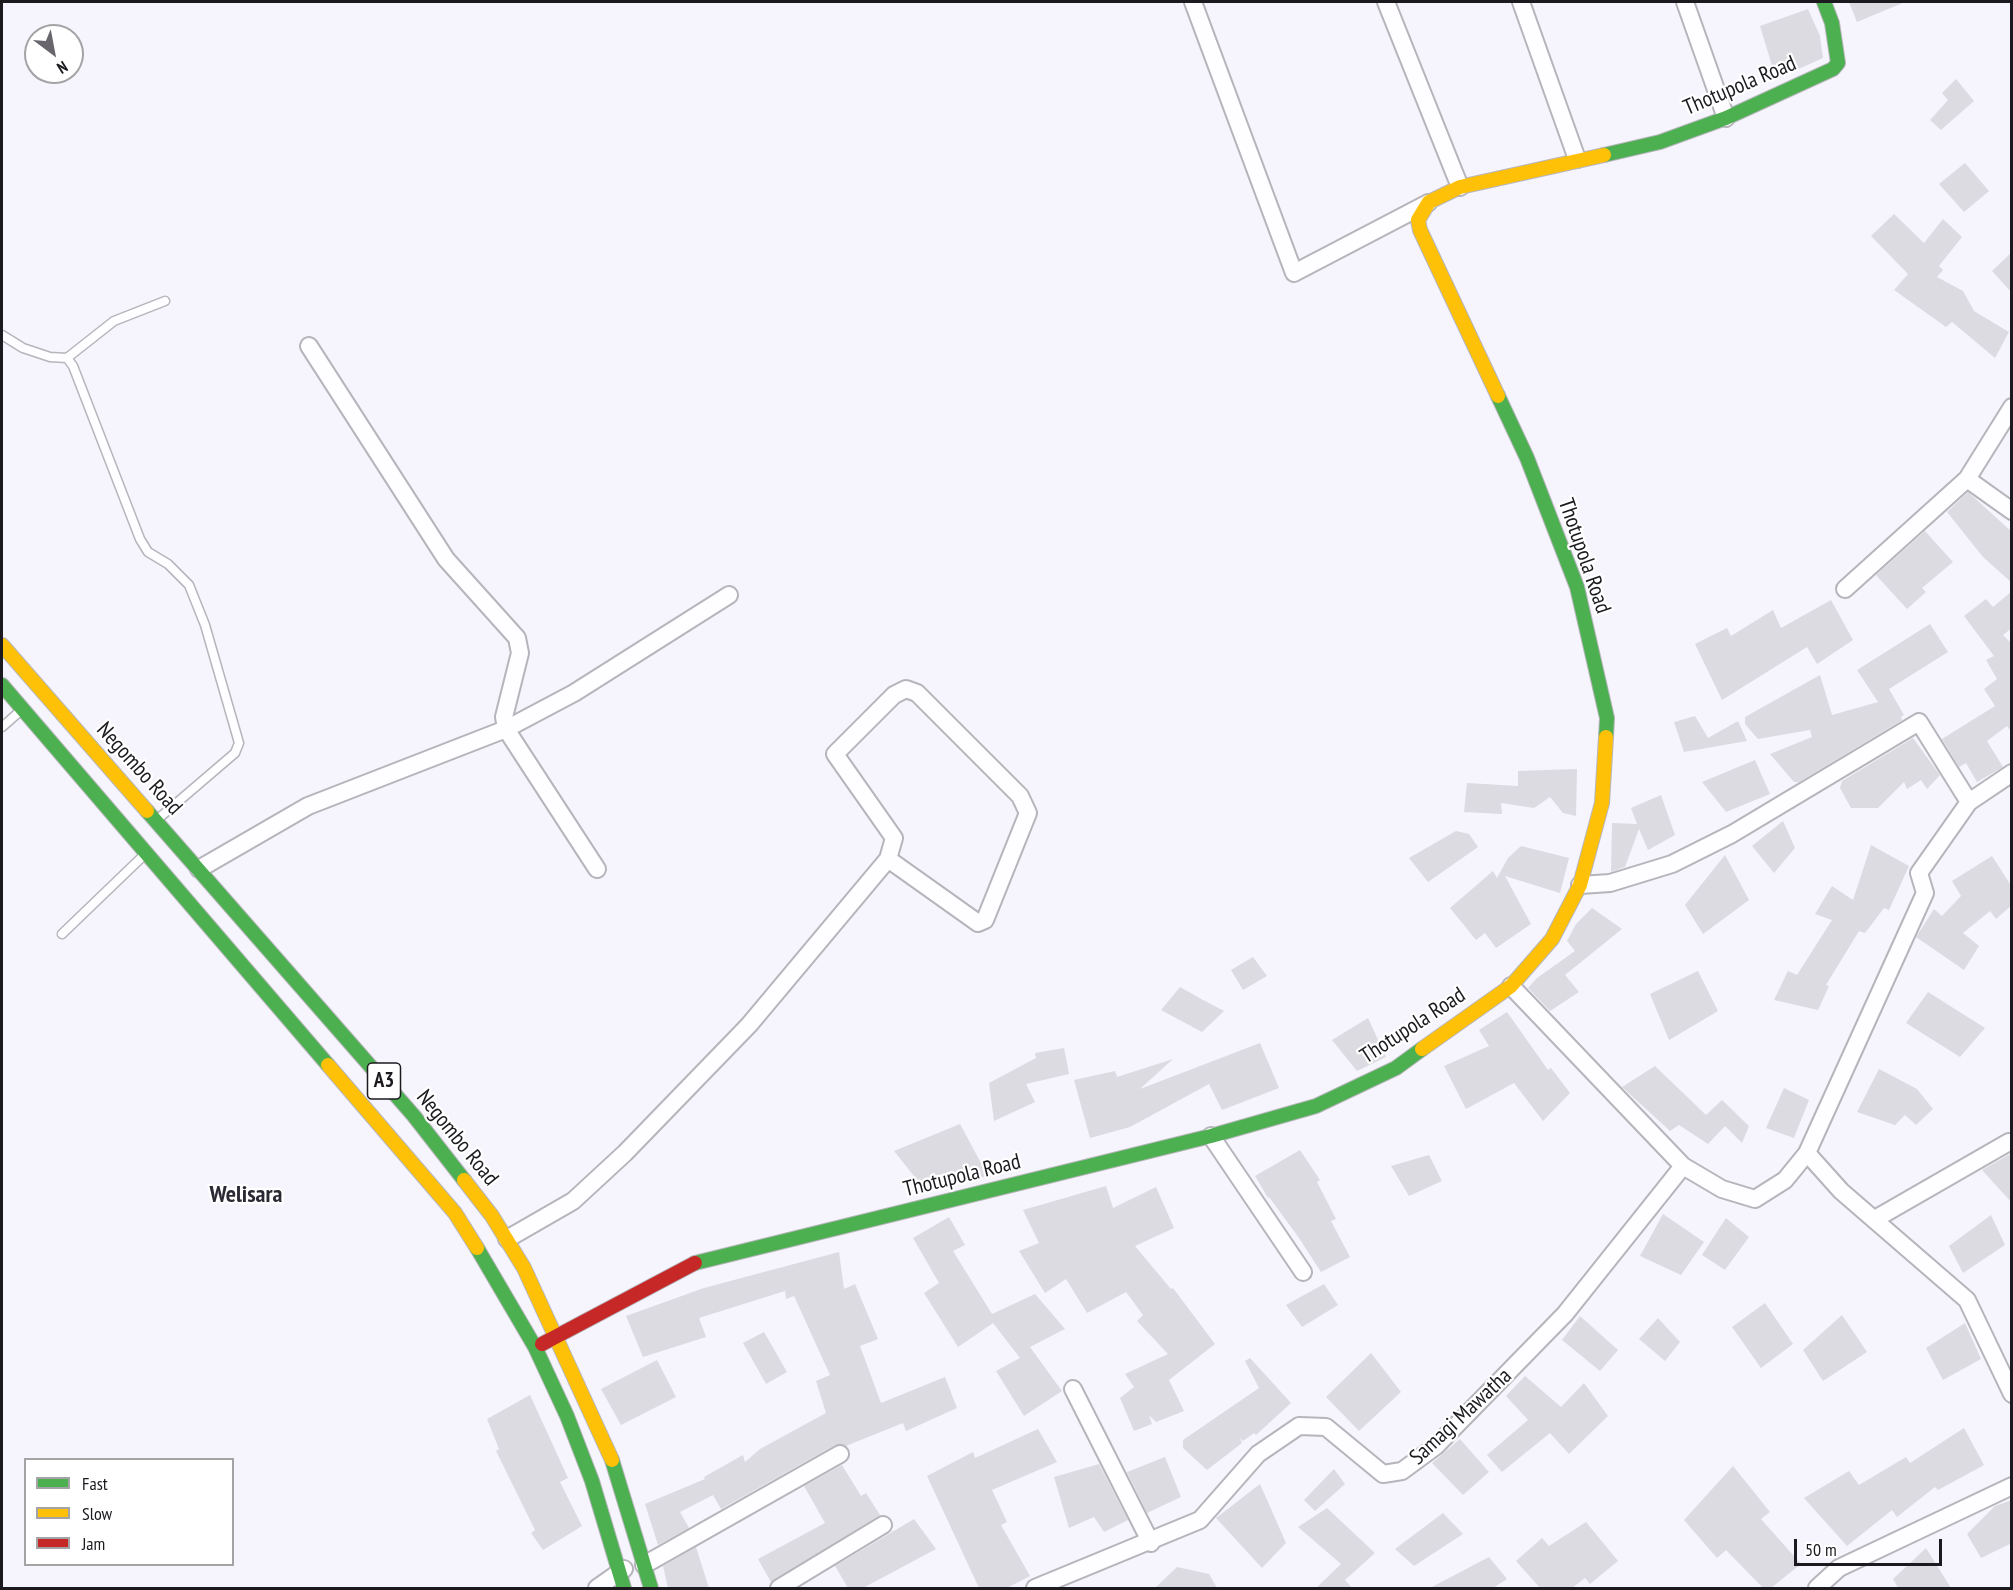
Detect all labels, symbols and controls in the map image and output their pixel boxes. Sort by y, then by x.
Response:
north arrow [24,24,84,84]
street label: Thotupola Road [1680,50,1800,122]
text: N [54,57,71,78]
street label: Thotupola Road [1552,495,1616,617]
street label: Negombo Road [91,717,187,821]
street label: Thotupola Road [1356,982,1470,1070]
road number: A3 [368,1063,400,1099]
street label: Negombo Road [410,1085,504,1191]
street label: Thotupola Road [901,1149,1023,1203]
district label: Welisara [210,1181,282,1209]
street label: Samagi Mawatha [1405,1363,1517,1471]
legend [24,1458,234,1566]
text: Fast [82,1472,108,1495]
text: Slow [82,1502,112,1525]
scale bar [1797,1527,1946,1565]
text: Jam [82,1532,105,1555]
text: 50 m [1805,1538,1837,1561]

